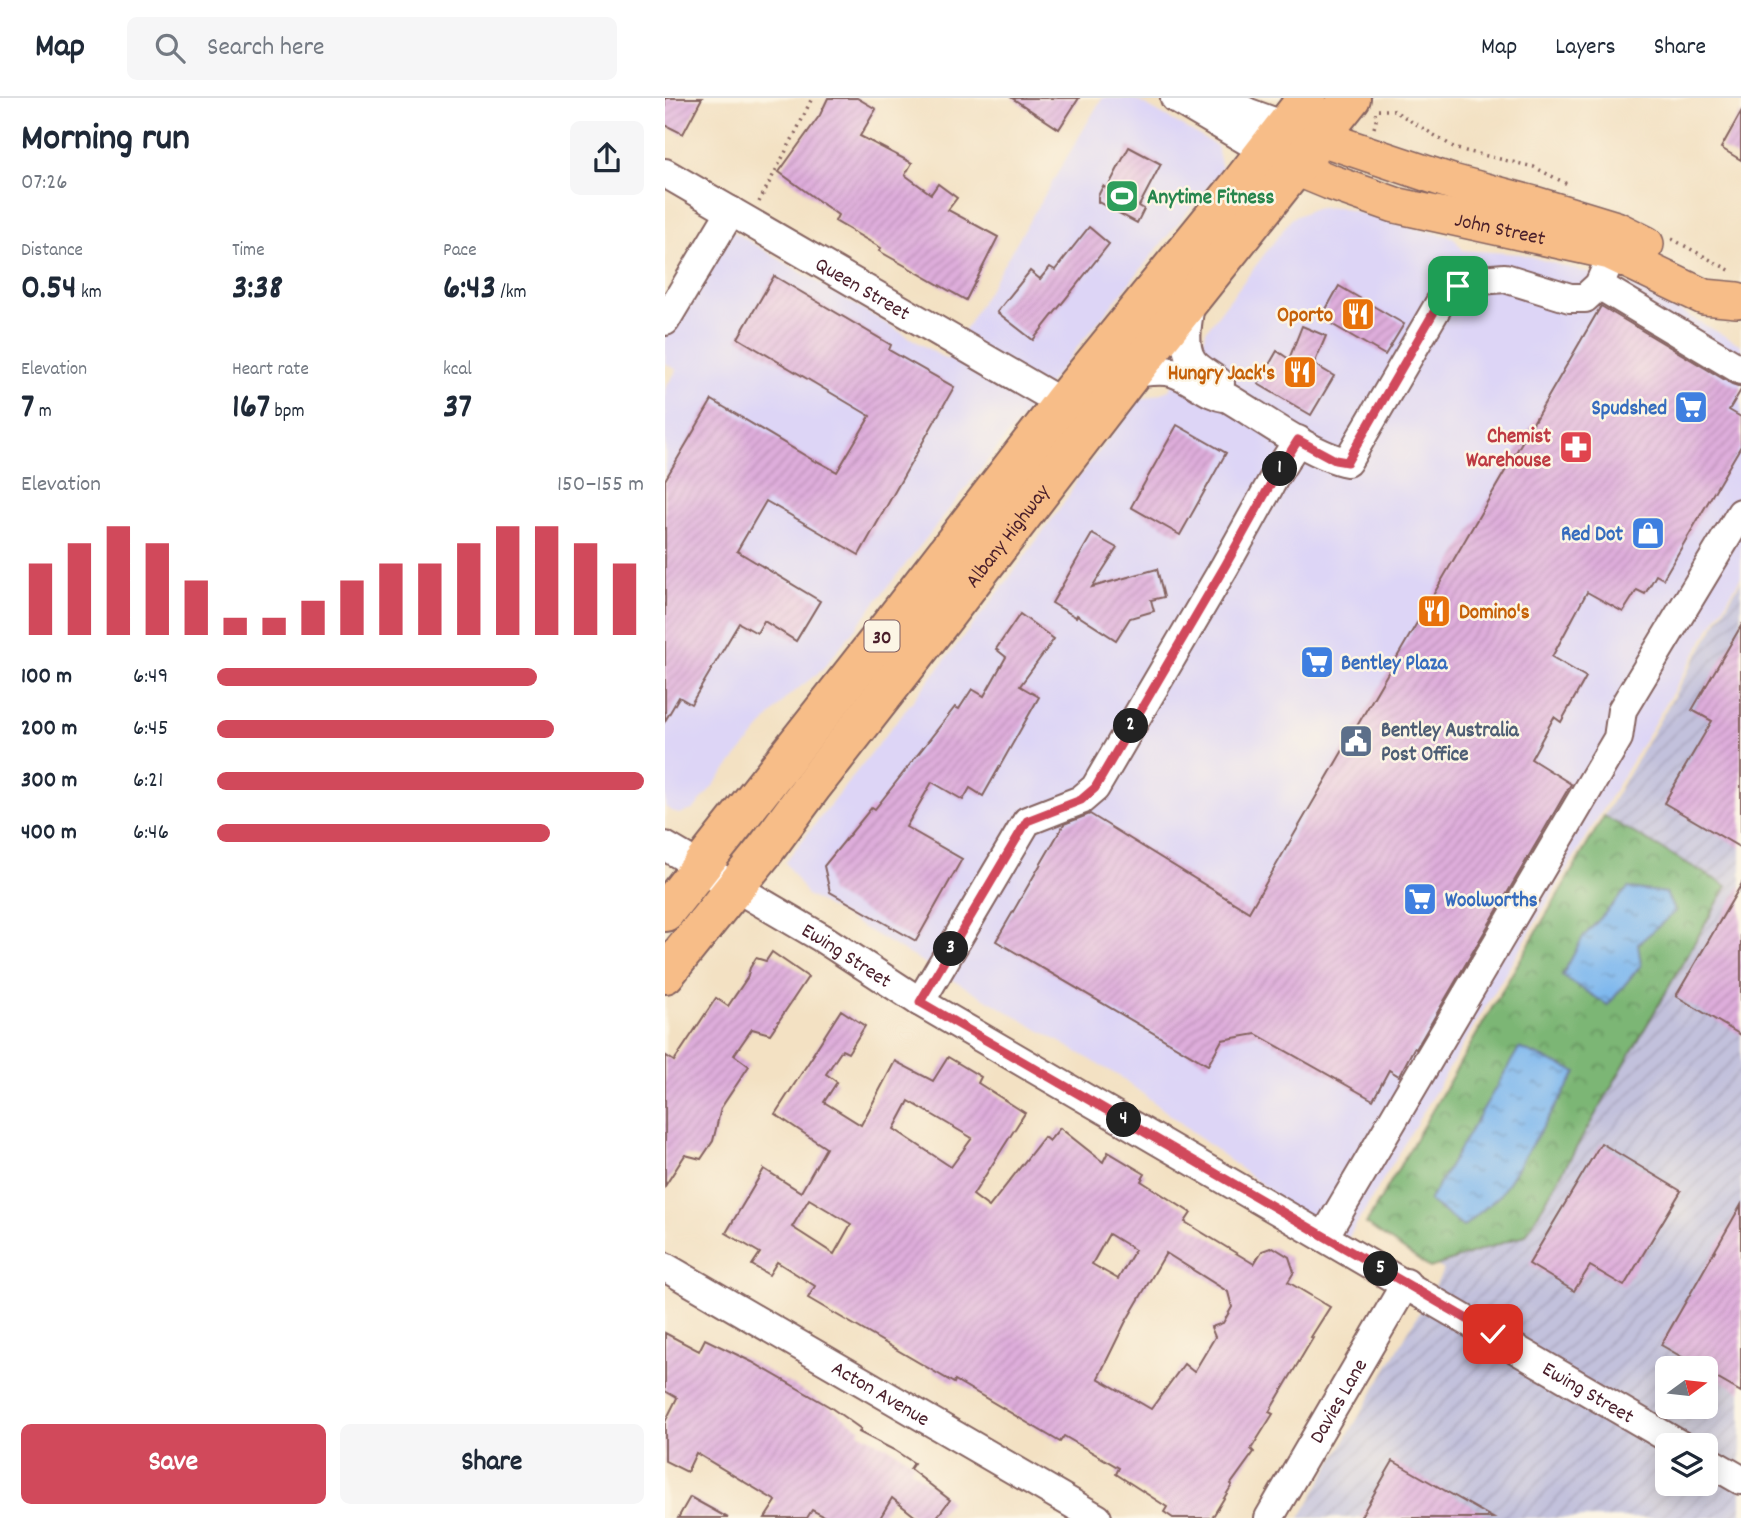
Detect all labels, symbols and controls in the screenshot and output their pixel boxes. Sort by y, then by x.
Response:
search box [127,17,617,80]
text: Map [35,25,85,72]
icon: search [151,29,189,67]
text: Search here [207,30,325,67]
text: Map [1481,31,1517,65]
text: Layers [1555,31,1616,65]
text: Share [1654,31,1706,65]
text: Morning run [21,113,190,168]
button: share [570,121,644,195]
text: 07:26 [21,167,67,200]
sports icon: Anytime Fitness [1103,177,1141,215]
place label: Anytime Fitness [1147,184,1274,214]
street label: John Street [1451,206,1548,256]
text: Distance [21,238,83,265]
text: Time [232,238,265,265]
text: Pace [443,238,477,265]
street label: Queen Street [809,251,915,330]
pin [1428,256,1488,316]
text: 0.54 [21,265,77,315]
text: 3:38 [232,265,283,315]
text: 6:43 [443,265,496,315]
icon: arrive [1439,267,1477,305]
text: km [77,280,102,307]
text: /km [496,280,527,307]
restaurant icon: Oporto [1339,295,1377,333]
place label: Oporto [1277,302,1333,332]
restaurant icon: Hungry Jack's [1281,353,1319,391]
text: Elevation [21,357,87,384]
text: Heart rate [232,357,309,384]
text: kcal [443,357,472,384]
place label: Hungry Jack's [1168,360,1275,390]
text: 7 [21,384,34,434]
text: 167 [232,384,270,434]
text: 37 [443,384,472,434]
supermarket icon: Spudshed [1672,388,1710,426]
place label: Spudshed [1592,395,1667,425]
text: m [34,399,52,426]
text: bpm [270,399,305,426]
place label: Chemist Warehouse [1466,423,1551,477]
pharmacy icon: Chemist Warehouse [1557,428,1595,466]
pin: 1 [1263,452,1297,486]
text: 1 [1277,455,1282,482]
text: Elevation [21,469,101,502]
text: 150–155 m [557,469,644,502]
street label: Albany Highway [959,479,1059,595]
shop icon: Red Dot [1629,514,1667,552]
place label: Red Dot [1561,521,1623,551]
restaurant icon: Domino's [1415,592,1453,630]
place label: Domino's [1459,599,1530,629]
road number: 30 [865,621,899,652]
supermarket icon: Bentley Plaza [1298,643,1336,681]
place label: Bentley Plaza [1341,650,1449,680]
text: 100 m [21,661,72,694]
text: 6:49 [133,661,168,694]
pin: 2 [1113,708,1149,744]
text: 2 [1126,712,1135,739]
text: 200 m [21,713,77,746]
text: 6:45 [133,713,168,746]
place label: Bentley Australia Post Office [1381,717,1520,771]
public building icon: Bentley Australia Post Office [1337,722,1375,760]
text: 300 m [21,765,77,798]
text: 6:21 [133,765,163,798]
text: 400 m [21,817,77,850]
text: 6:46 [133,817,169,850]
supermarket icon: Woolworths [1401,880,1439,918]
place label: Woolworths [1445,887,1538,917]
street label: Ewing Street [795,917,896,997]
pin: 3 [933,932,969,966]
text: 3 [946,935,955,962]
pin: 4 [1107,1102,1141,1138]
text: 4 [1120,1106,1127,1133]
pin: 5 [1363,1252,1399,1286]
text: 5 [1376,1255,1385,1282]
pin [1463,1304,1523,1364]
icon: check [1474,1315,1512,1353]
street label: Davies Lane [1304,1354,1377,1450]
street label: Acton Avenue [825,1355,934,1436]
street label: Ewing Street [1536,1356,1639,1433]
north arrow [1655,1356,1719,1419]
map controls [1655,1356,1718,1496]
button: Save [21,1424,326,1504]
button: Share [340,1424,644,1504]
button: layers [1655,1433,1718,1496]

